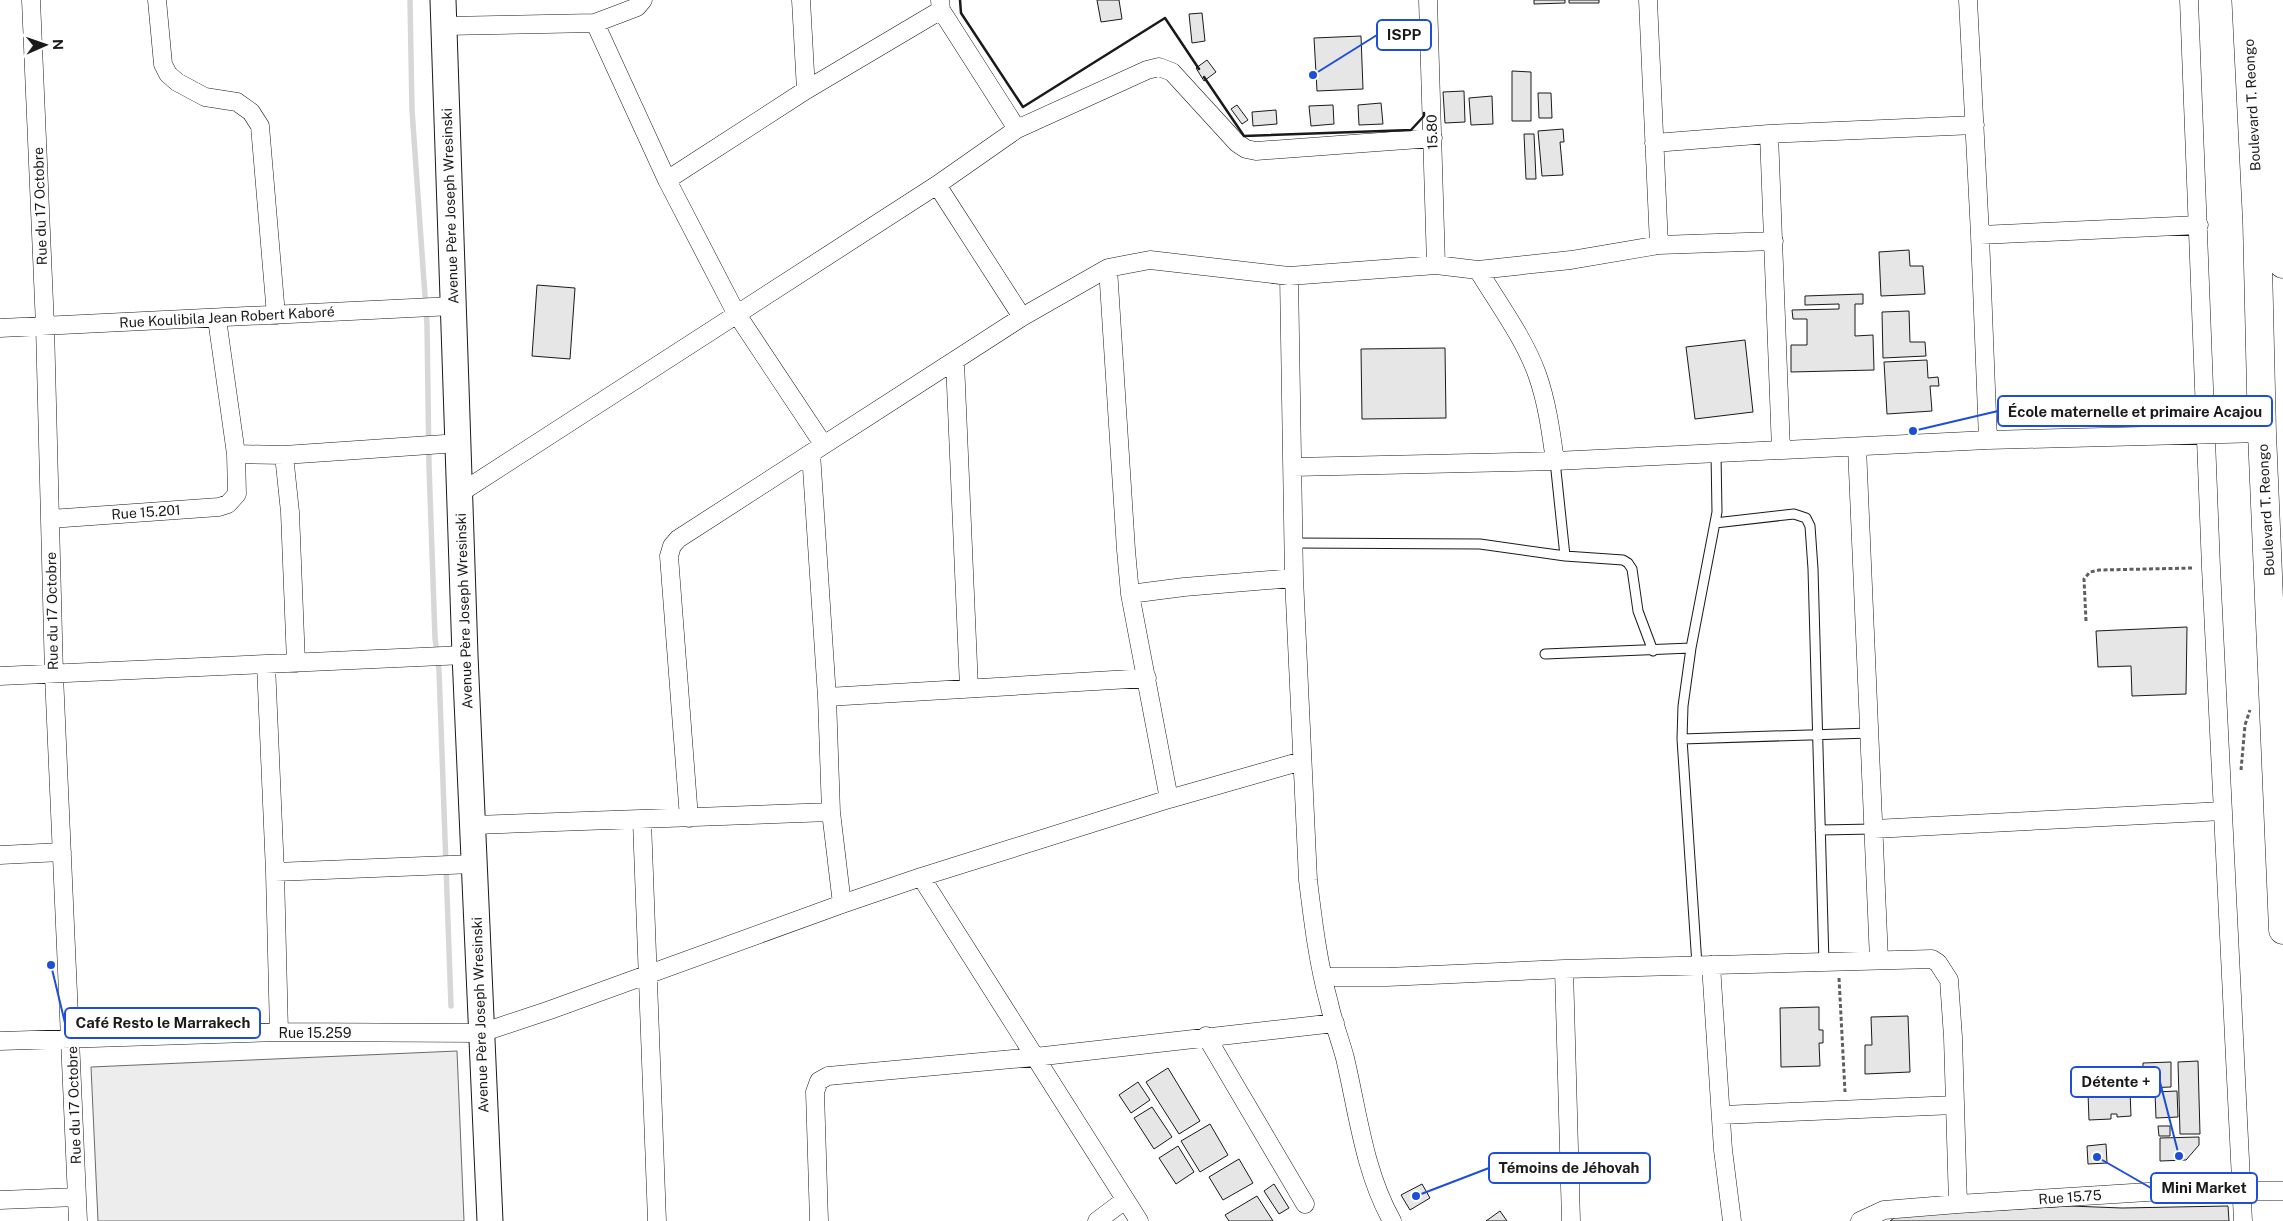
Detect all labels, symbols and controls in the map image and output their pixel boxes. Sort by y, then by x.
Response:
north arrow [20,20,70,70]
callout: ISPP [1377,20,1431,50]
text: ISPP [1387,26,1421,43]
street label: Boulevard T. Reongo [2241,38,2263,171]
text: N [50,39,66,50]
street label: Avenue Père Joseph Wresinski [439,108,461,304]
street label: 15.80 [1423,114,1441,150]
street label: Rue du 17 Octobre [30,147,50,265]
street label: Rue Koulibila Jean Robert Kaboré [119,303,335,331]
callout: École maternelle et primaire Acajou [1998,396,2272,426]
text: École maternelle et primaire Acajou [2008,403,2262,420]
street label: Boulevard T. Reongo [2255,443,2277,576]
street label: Rue 15.201 [111,502,181,522]
street label: Avenue Père Joseph Wresinski [453,513,475,709]
street label: Rue du 17 Octobre [43,552,61,670]
street label: Avenue Père Joseph Wresinski [469,917,491,1113]
callout: Café Resto le Marrakech [65,1008,260,1038]
text: Café Resto le Marrakech [76,1014,251,1031]
street label: Rue 15.259 [279,1025,352,1041]
street label: Rue du 17 Octobre [64,1046,84,1164]
callout: Détente + [2071,1067,2160,1097]
text: Détente + [2081,1073,2151,1090]
callout: Témoins de Jéhovah [1489,1153,1650,1183]
text: Témoins de Jéhovah [1499,1159,1639,1176]
callout: Mini Market [2151,1173,2257,1203]
text: Mini Market [2161,1179,2247,1196]
street label: Rue 15.75 [2038,1187,2102,1207]

